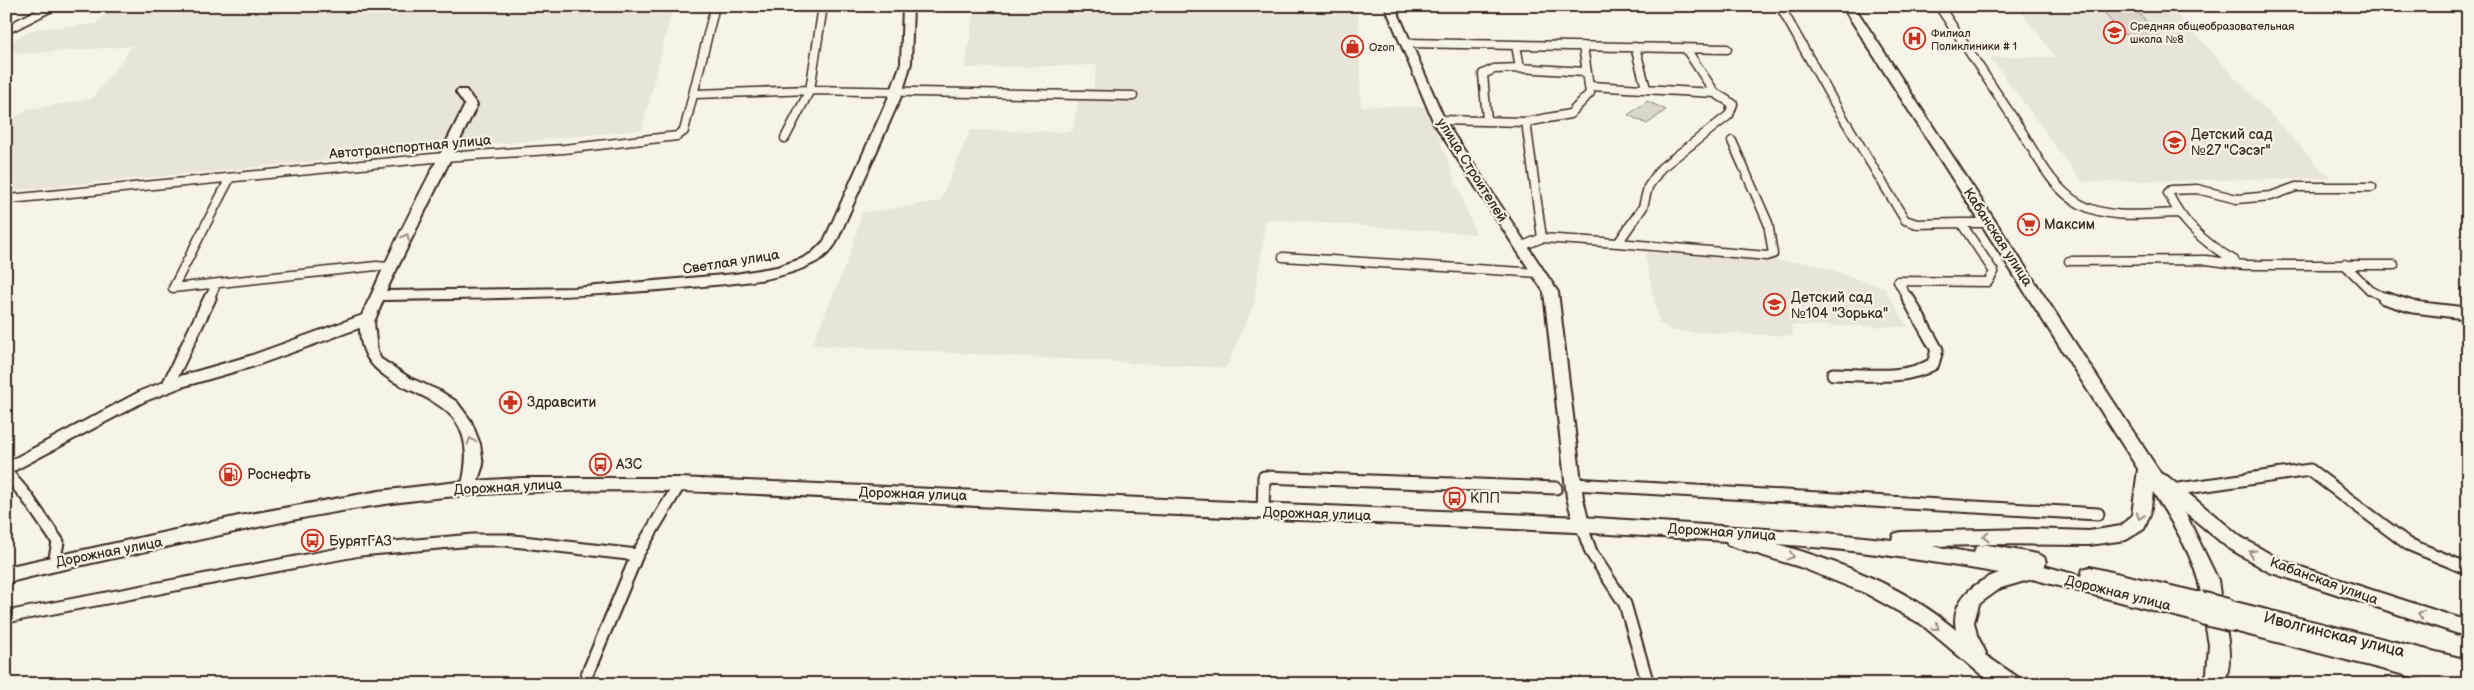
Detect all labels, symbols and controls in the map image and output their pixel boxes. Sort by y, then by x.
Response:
school or university icon: Средняя общеобразовательная школа №8 [2102,20,2126,44]
place label: Средняя общеобразовательная школа №8 [2130,20,2294,46]
hospital icon: Филиал Поликлиники # 1 [1903,27,1927,51]
place label: Филиал Поликлиники # 1 [1931,27,2017,53]
shop icon: Ozon [1341,35,1365,59]
place label: Ozon [1369,41,1395,54]
street label: улица Строителей [1433,115,1511,225]
place label: Детский сад №27 "Сэсэг" [2191,126,2273,159]
school or university icon: Детский сад №27 "Сэсэг" [2163,130,2187,154]
street label: Автотранспортная улица [327,131,492,163]
street label: Кабанская улица [1960,185,2037,290]
supermarket icon: Максим [2016,212,2040,236]
place label: Максим [2044,216,2095,233]
one-way arrow [400,233,410,242]
street label: Светлая улица [681,246,781,278]
place label: Детский сад №104 "Зорька" [1791,289,1888,322]
school or university icon: Детский сад №104 "Зорька" [1763,293,1787,317]
pharmacy icon: Здравсити [499,390,523,414]
place label: Здравсити [527,394,596,411]
one-way arrow [467,437,477,445]
bus stop icon: АЗС [588,452,612,476]
place label: АЗС [615,456,643,473]
fuel station icon: Роснефть [219,462,243,486]
place label: Роснефть [247,466,311,483]
street label: Дорожная улица [453,476,563,498]
street label: Дорожная улица [859,484,968,504]
bus stop icon: КПП [1442,486,1466,510]
place label: КПП [1470,490,1500,507]
street label: Дорожная улица [1263,504,1372,524]
one-way arrow [2136,511,2146,520]
street label: Дорожная улица [1667,520,1777,544]
bus stop icon: БурятГАЗ [301,529,325,553]
one-way arrow [1982,532,1990,542]
street label: Дорожная улица [54,533,165,571]
place label: БурятГАЗ [329,533,392,550]
one-way arrow [2249,549,2258,559]
one-way arrow [1787,550,1795,560]
street label: Кабанская улица [2268,554,2381,609]
street label: Дорожная улица [2063,572,2173,615]
street label: Иволгинская улица [2261,608,2407,662]
one-way arrow [2418,610,2426,620]
one-way arrow [1931,621,1940,630]

